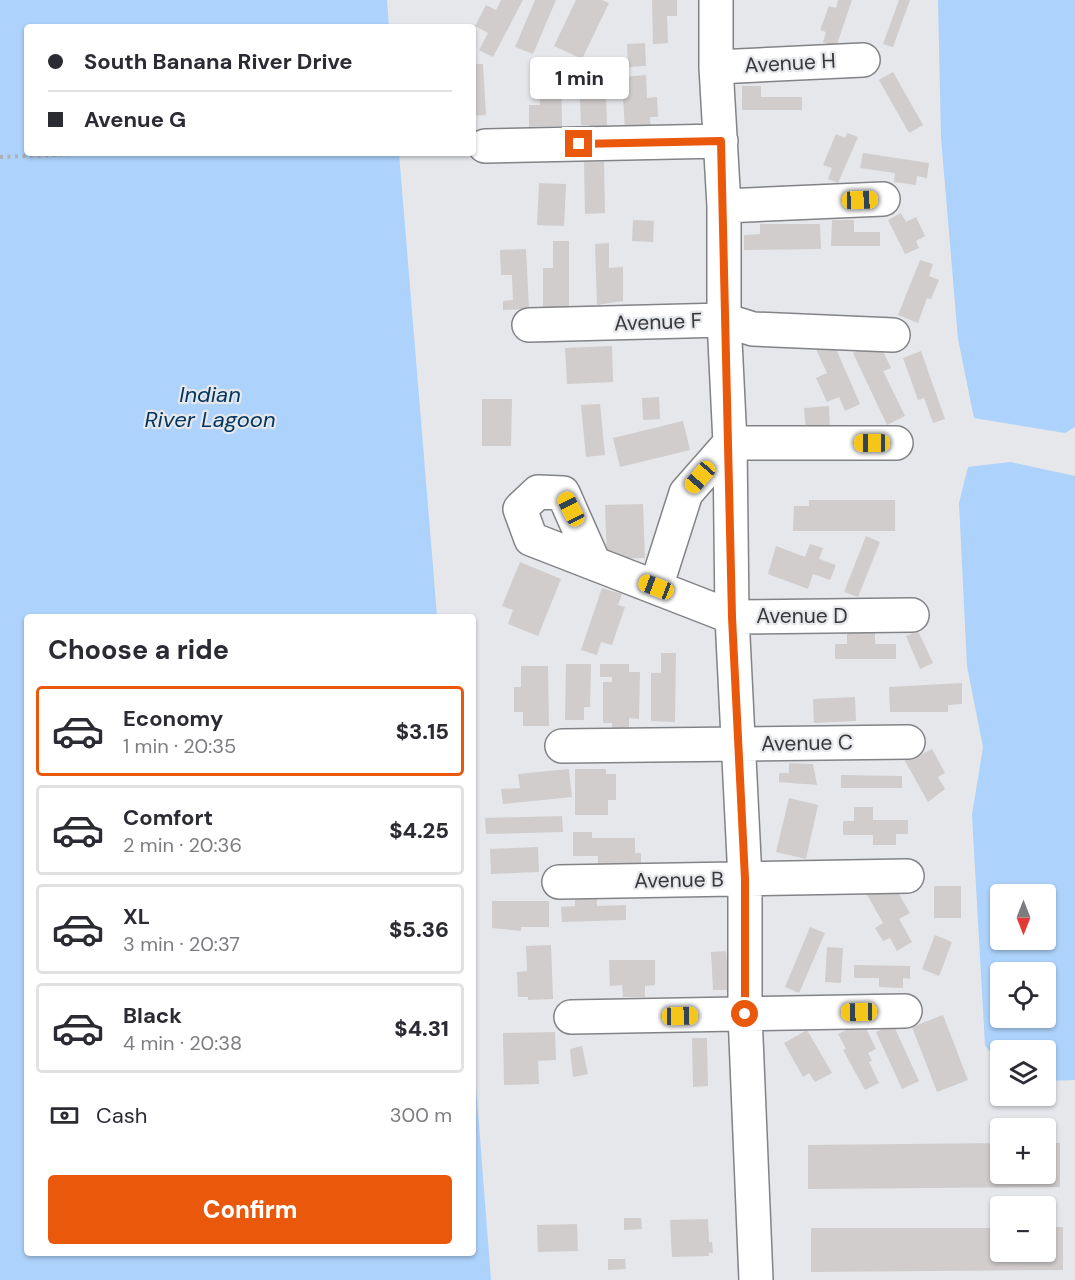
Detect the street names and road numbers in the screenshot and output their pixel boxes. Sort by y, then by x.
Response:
street label: Avenue H [744,47,836,79]
street label: Avenue F [613,306,703,338]
street label: Avenue D [756,602,848,630]
street label: Avenue C [761,728,853,758]
street label: Avenue B [634,865,724,895]

